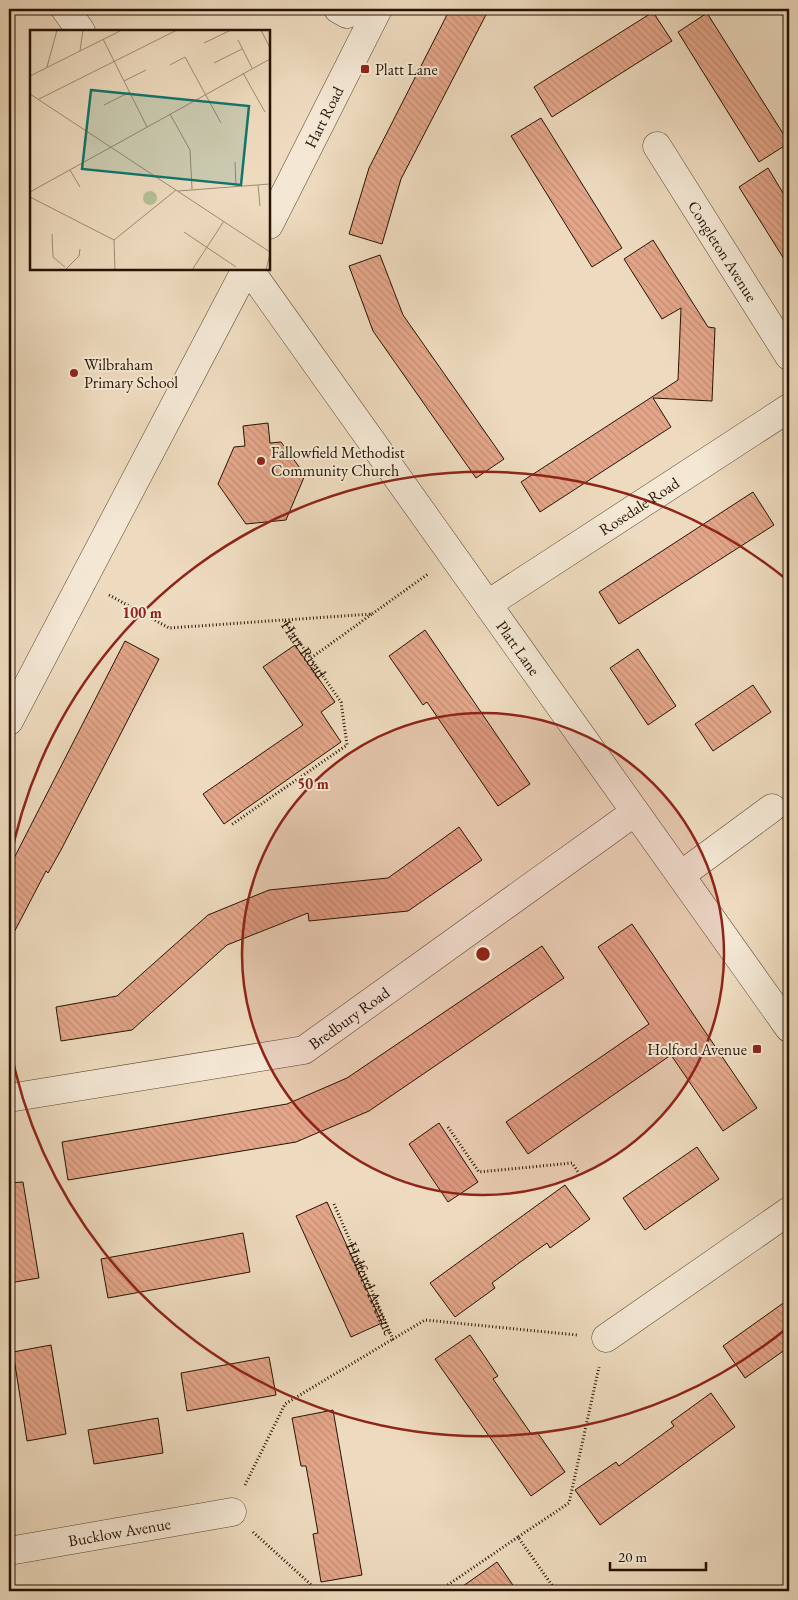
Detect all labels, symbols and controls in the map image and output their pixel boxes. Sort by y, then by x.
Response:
inset map [30,30,270,270]
place label: Platt Lane [375,59,438,80]
marker: Platt Lane [359,63,371,75]
street label: Hart Road [300,82,349,152]
street label: Congleton Avenue [683,197,762,306]
place label: Wilbraham Primary School [84,354,178,393]
marker: Wilbraham Primary School [68,367,80,379]
place label: Fallowfield Methodist Community Church [271,442,405,481]
marker: Fallowfield Methodist Community Church [255,455,267,467]
street label: Rosedale Road [595,472,684,540]
text: 100 m [122,603,162,622]
street label: Hart Road [276,616,332,683]
street label: Platt Lane [491,617,545,680]
text: 50 m [297,774,329,793]
centre of rings [474,945,492,963]
street label: Bredbury Road [304,982,394,1054]
place label: Holford Avenue [647,1039,747,1060]
marker: Holford Avenue [751,1043,763,1055]
street label: Holford Avenue [341,1239,400,1338]
street label: Bucklow Avenue [67,1513,172,1551]
scale bar [610,1540,707,1572]
text: 20 m [618,1547,647,1566]

